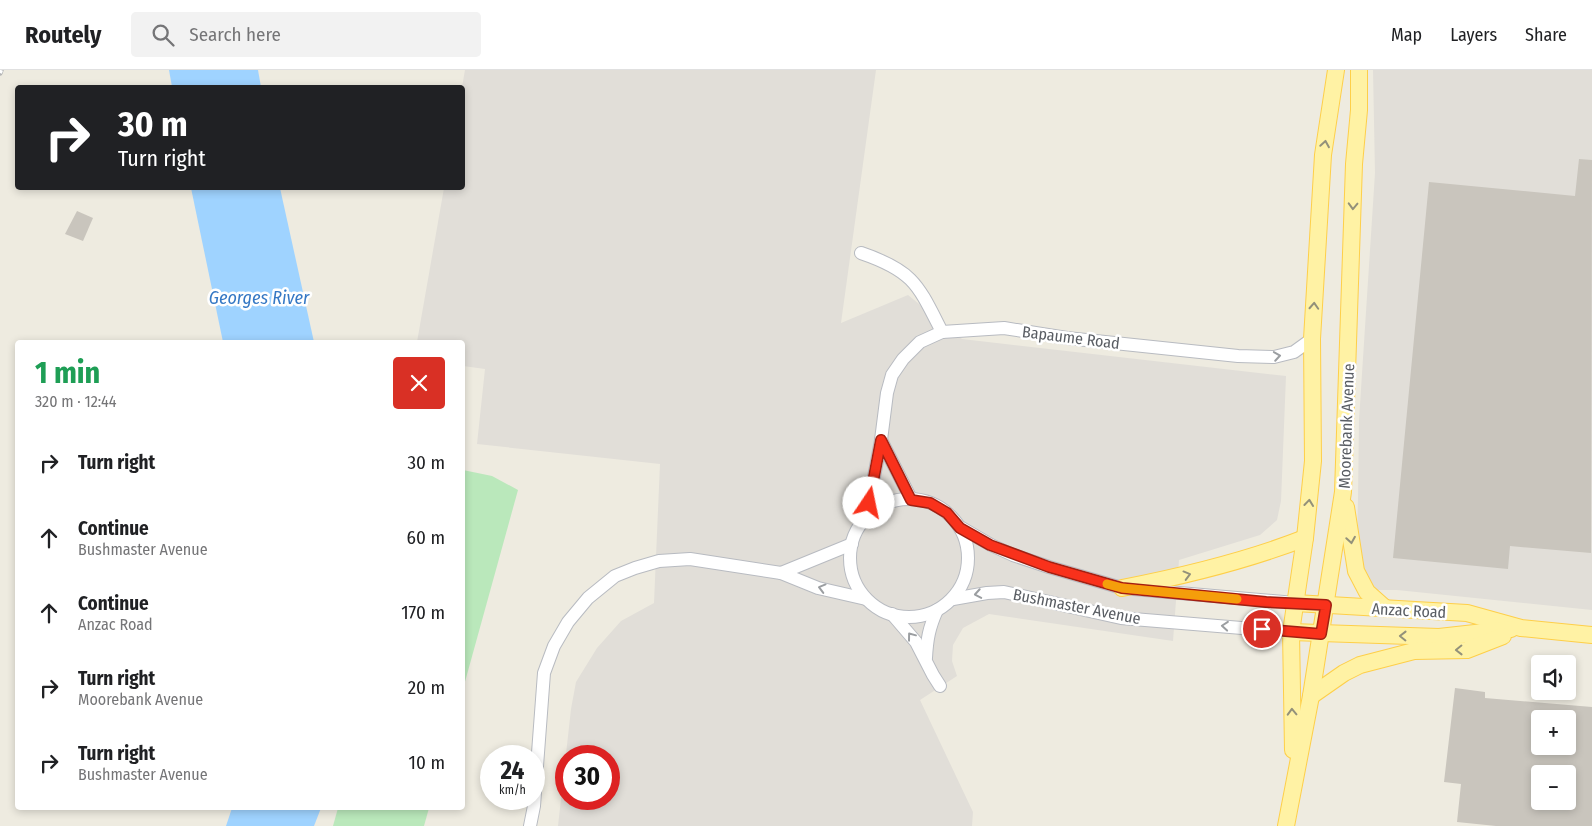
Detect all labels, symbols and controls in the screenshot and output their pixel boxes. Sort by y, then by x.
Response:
search box [131,12,481,57]
text: Routely [25,21,101,49]
icon: search [149,21,177,49]
text: Search here [189,23,281,46]
text: Map [1391,24,1422,46]
text: Layers [1450,24,1497,46]
text: Share [1525,24,1567,46]
text: 30 m [118,103,188,145]
icon: right [35,105,100,170]
one-way arrow [1319,139,1330,147]
text: Turn right [118,145,206,172]
one-way arrow [1348,202,1358,210]
water label: Georges River [209,287,310,309]
one-way arrow [1309,301,1320,309]
street label: Bapaume Road [1021,322,1121,353]
one-way arrow [1273,351,1282,361]
text: 1 min [35,355,100,391]
button: close [393,357,445,409]
street label: Moorebank Avenue [1335,363,1358,489]
text: 320 m · 12:44 [35,392,117,411]
icon: right [35,449,63,477]
text: Turn right [78,451,155,474]
text: 30 m [407,451,445,474]
position arrow [842,476,894,528]
one-way arrow [1303,499,1314,507]
text: Continue [78,517,149,540]
icon: ahead [35,524,63,552]
text: 60 m [407,526,445,549]
one-way arrow [1346,536,1356,545]
text: Bushmaster Avenue [78,540,208,559]
one-way arrow [1183,570,1192,581]
one-way arrow [819,584,827,594]
street label: Bushmaster Avenue [1011,585,1142,628]
one-way arrow [974,589,983,599]
text: Continue [78,592,149,615]
icon: ahead [35,599,63,627]
street label: Anzac Road [1371,599,1447,622]
text: 170 m [401,601,445,624]
pin [1241,608,1283,650]
text: Anzac Road [78,615,153,634]
icon: arrive [1248,615,1276,643]
one-way arrow [1221,621,1229,632]
one-way arrow [1398,631,1406,641]
one-way arrow [908,632,917,642]
one-way arrow [1455,645,1462,655]
map controls [1531,655,1576,810]
button: sound [1531,655,1576,700]
text: Turn right [78,667,155,690]
icon: right [35,674,63,702]
text: 20 m [408,676,445,699]
text: Moorebank Avenue [78,690,203,709]
one-way arrow [1287,708,1298,716]
button: + [1531,710,1576,755]
text: Turn right [78,742,155,765]
speed limit sign: 30 [555,745,620,810]
icon: right [35,749,63,777]
text: 10 m [409,751,445,774]
text: 24 [501,756,524,786]
text: Bushmaster Avenue [78,765,208,784]
button: − [1531,765,1576,810]
text: km/h [499,783,526,797]

